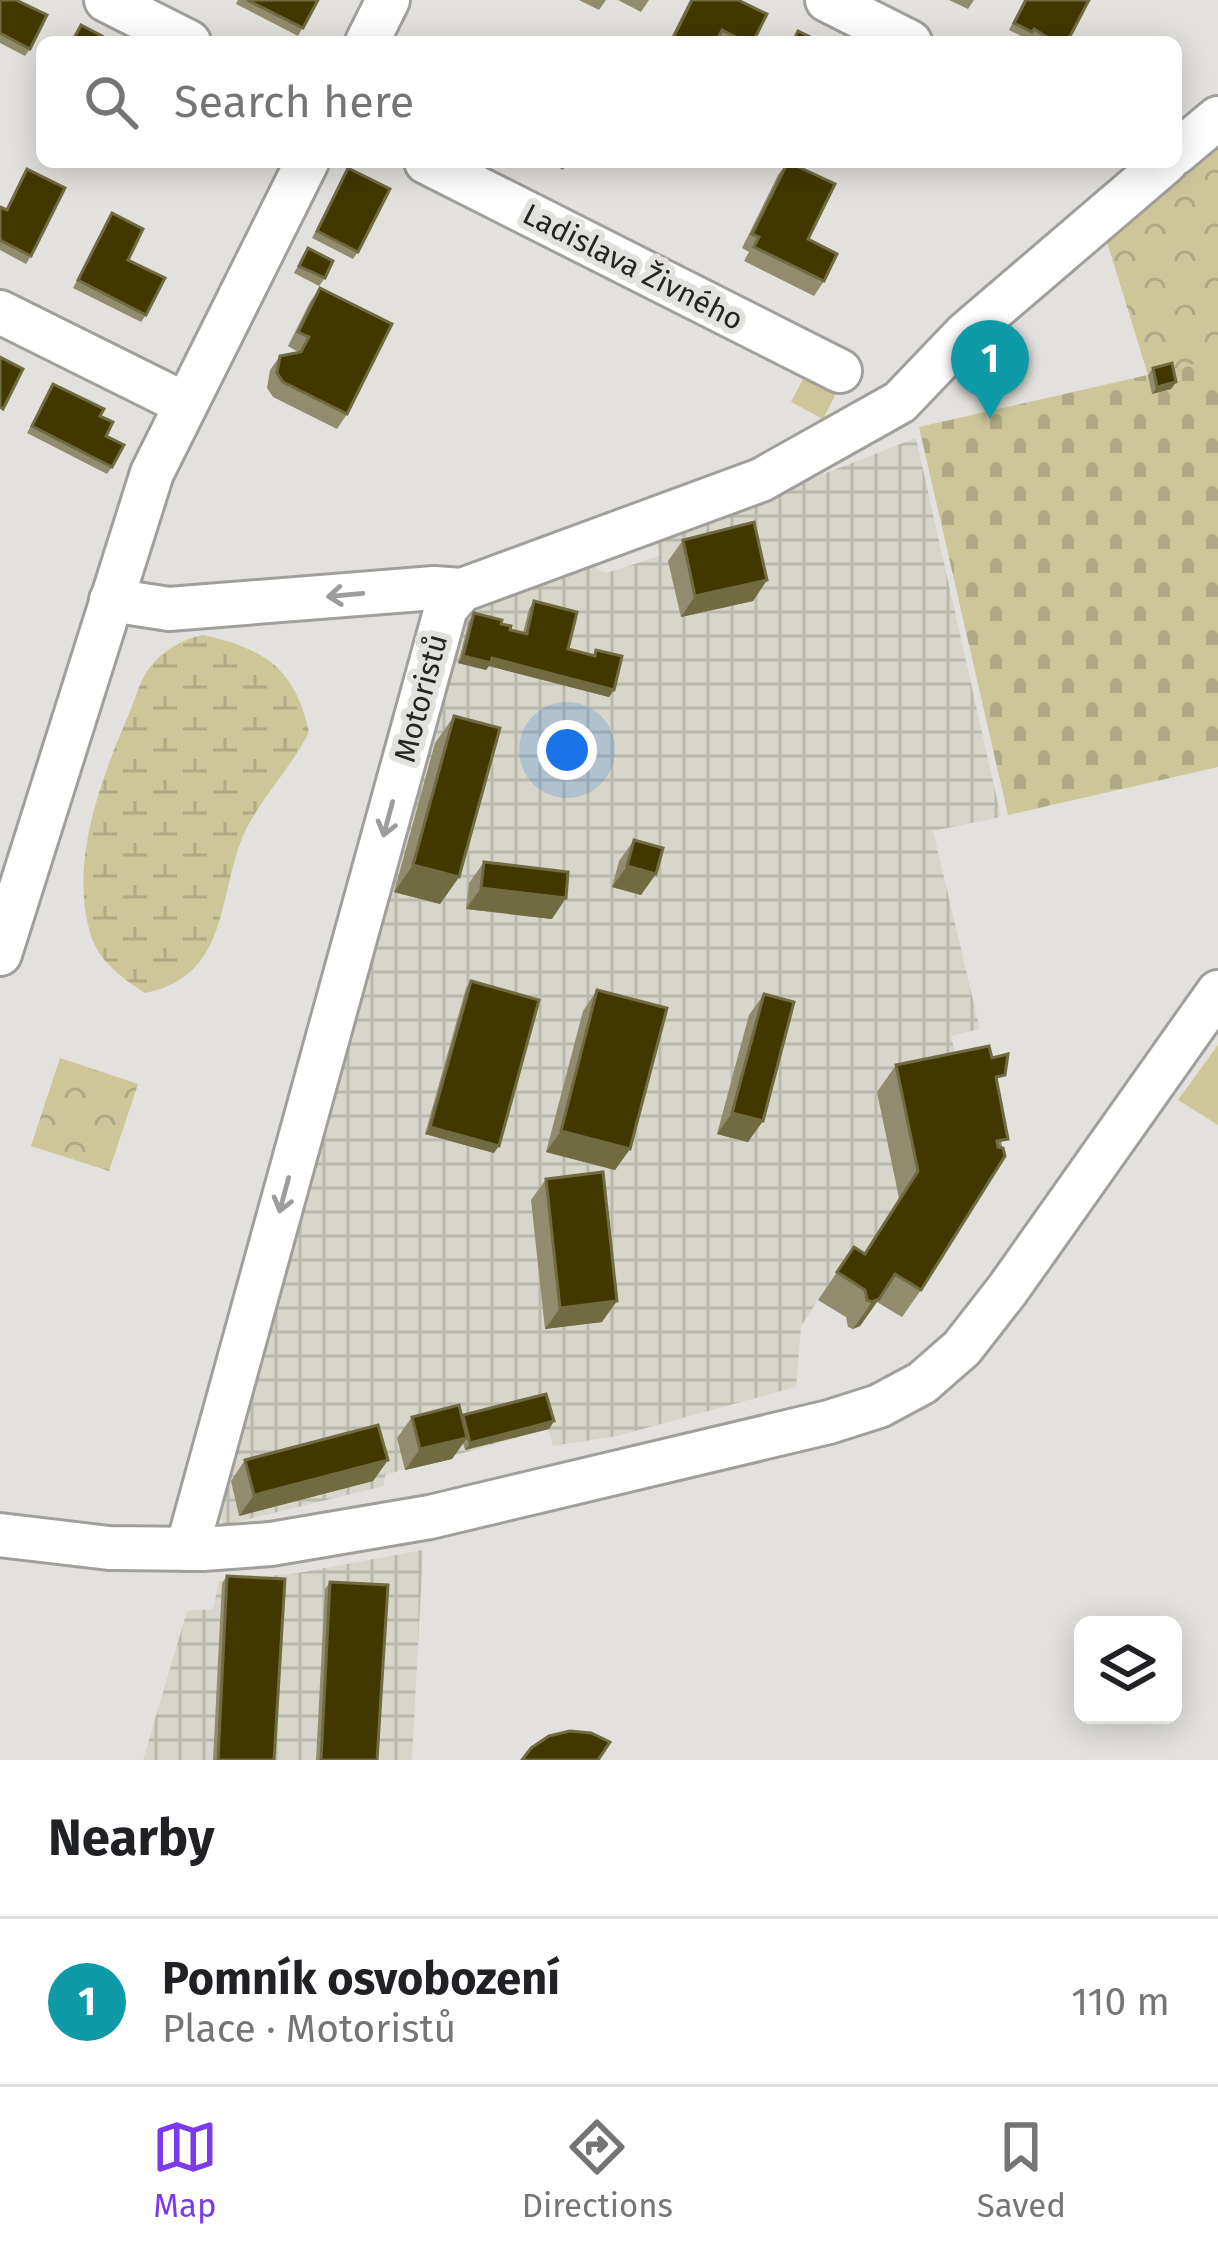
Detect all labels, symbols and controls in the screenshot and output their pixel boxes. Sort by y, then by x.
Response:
search box [36,36,1182,168]
icon: search [78,69,144,135]
text: Search here [174,75,414,129]
street label: Ladislava Živného [517,196,749,338]
pin: 1 [951,320,1029,419]
one-way arrow [326,584,365,607]
street label: Motoristů [387,630,455,766]
your location [537,720,597,780]
one-way arrow [375,799,397,837]
one-way arrow [272,1175,294,1213]
map controls [1074,1616,1182,1724]
button: layers [1074,1616,1182,1724]
text: Nearby [48,1807,214,1869]
text: Pomník osvobození [162,1952,560,2006]
text: 1 [78,1979,96,2025]
text: 110 m [1071,1979,1170,2025]
text: Place · Motoristů [162,2006,456,2052]
tab: Map [152,2114,218,2226]
tab: Directions [522,2114,673,2226]
tab: Saved [977,2114,1066,2226]

